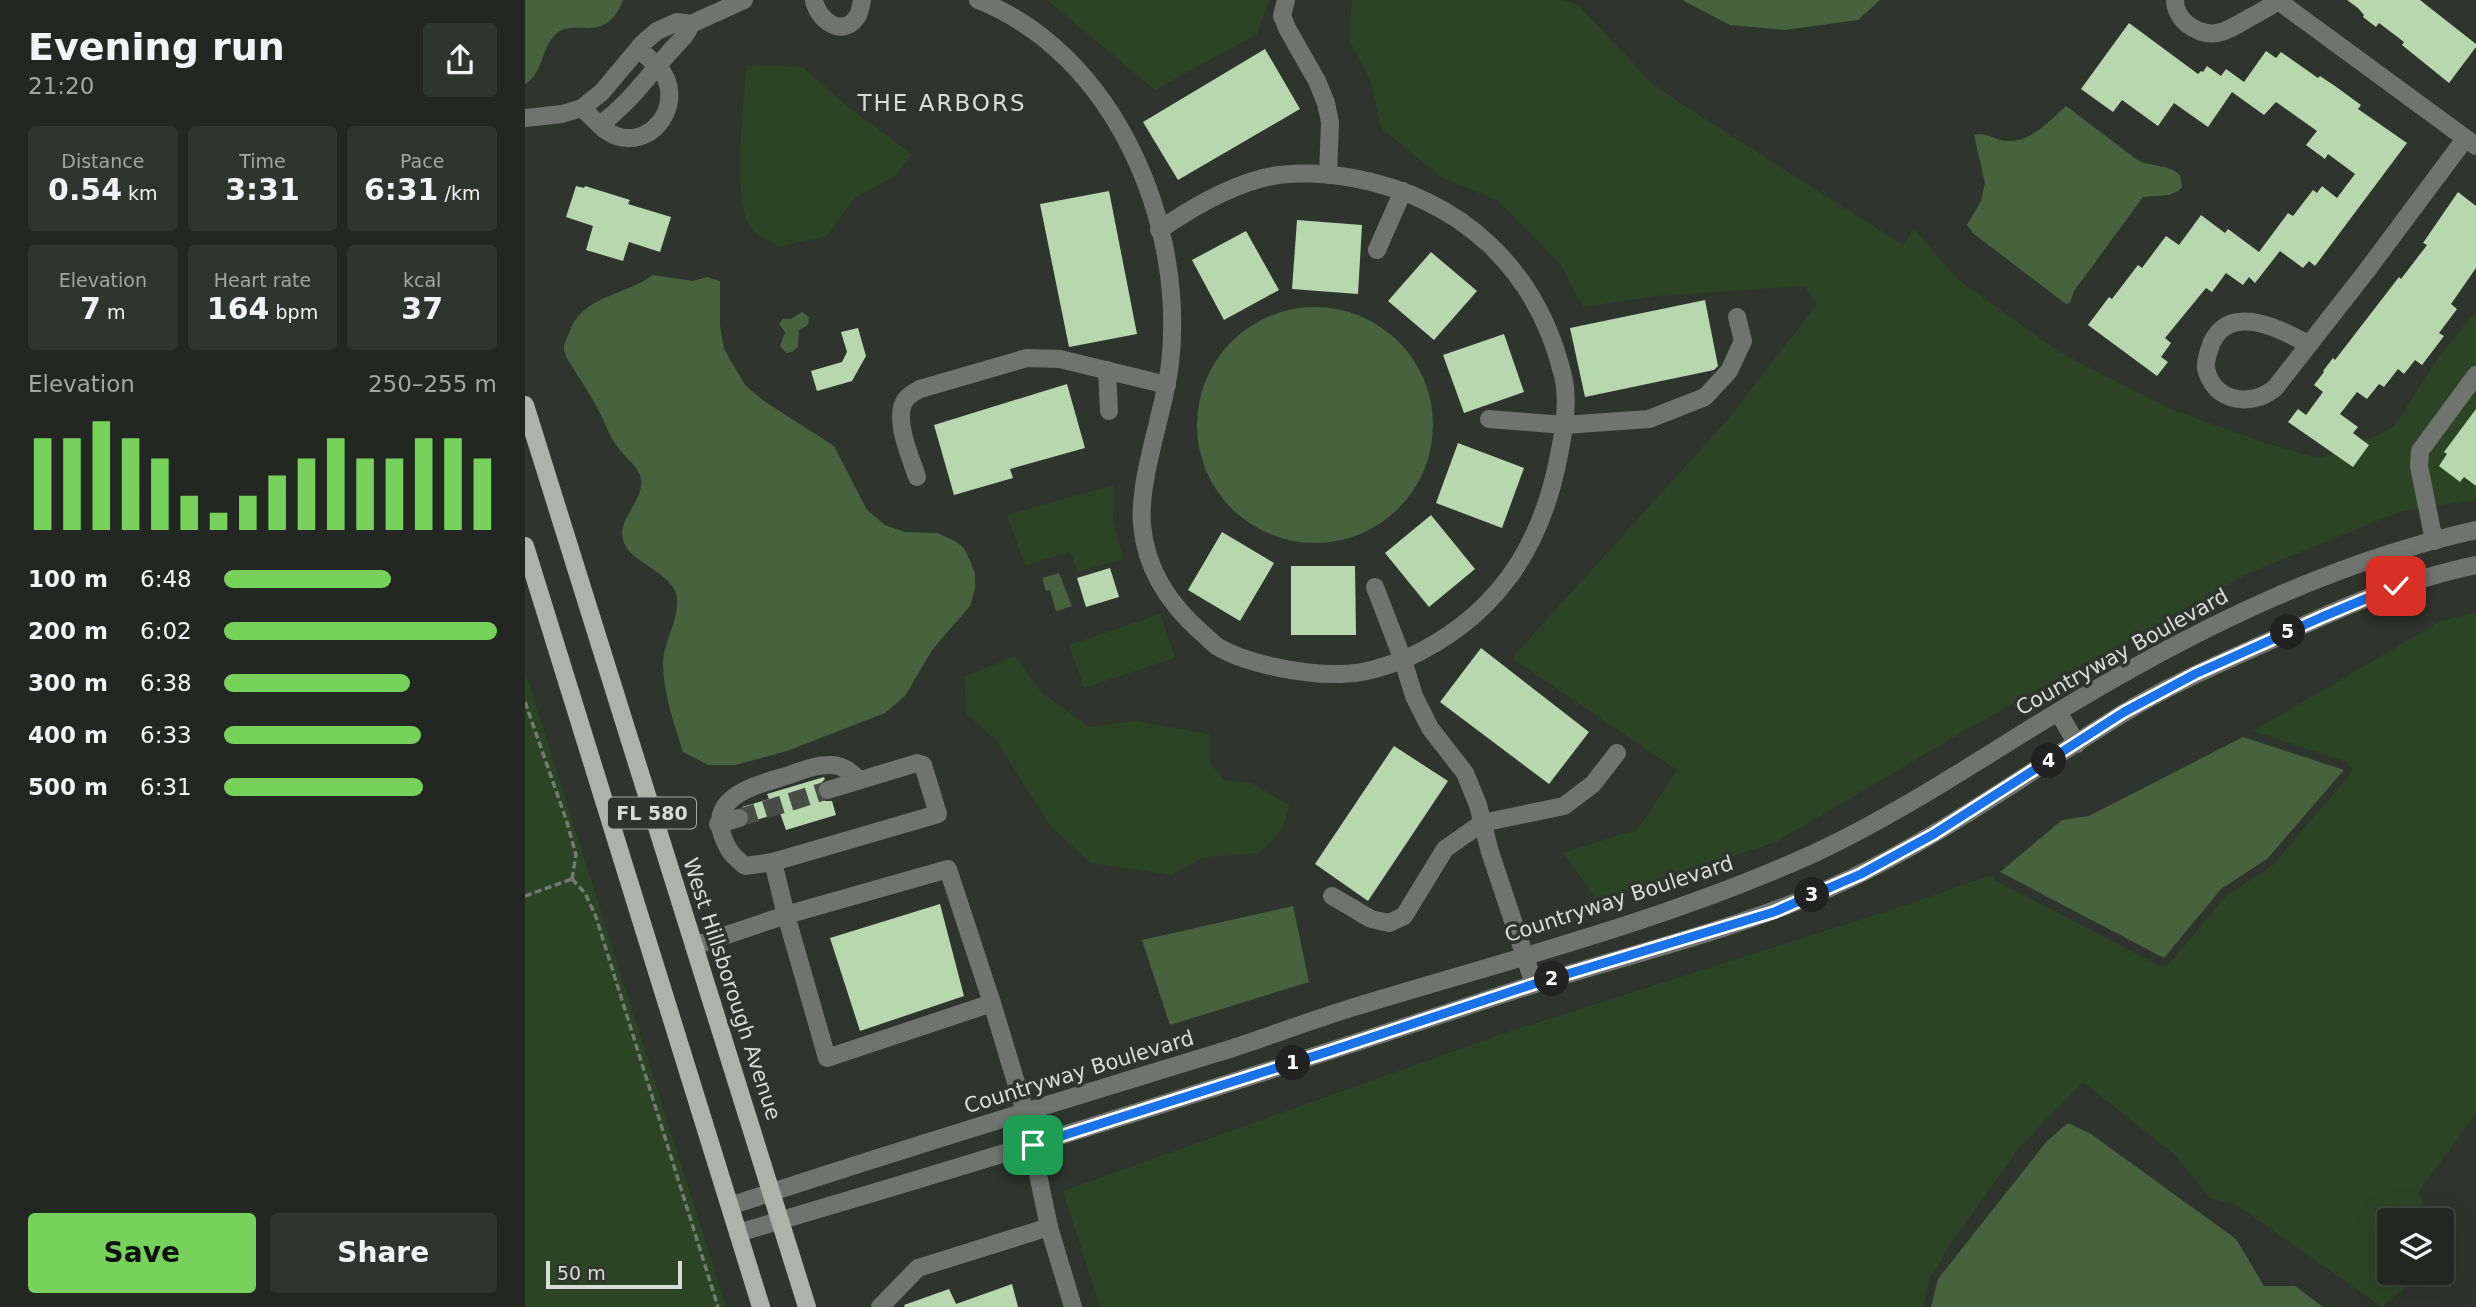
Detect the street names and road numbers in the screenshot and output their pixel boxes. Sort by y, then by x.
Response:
street label: Countryway Boulevard [2012,584,2232,720]
road number: FL 580 [608,798,696,828]
street label: Countryway Boulevard [1502,851,1736,947]
street label: West Hillsborough Avenue [678,855,786,1123]
street label: Countryway Boulevard [961,1026,1197,1118]

